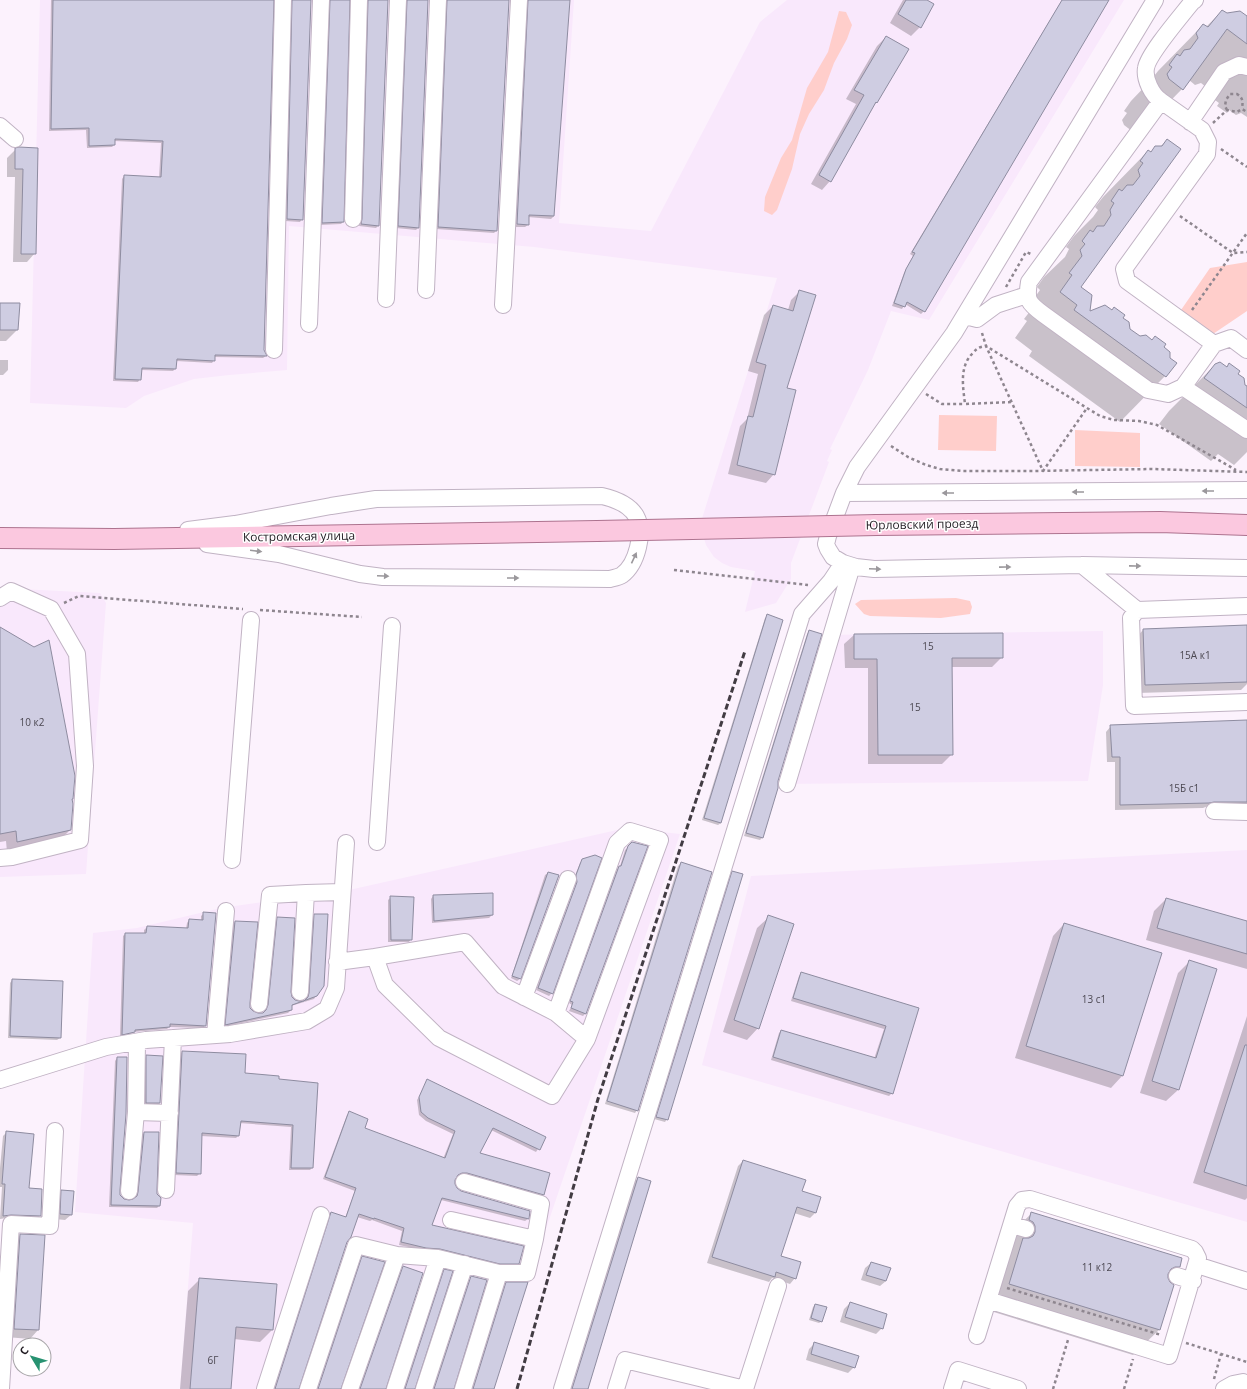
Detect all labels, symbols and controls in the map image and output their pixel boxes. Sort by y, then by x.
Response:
one-way arrow [1202,487,1214,494]
one-way arrow [1071,489,1084,495]
one-way arrow [941,490,954,496]
street label: Юрловский проезд [866,515,979,533]
street label: Костромская улица [243,527,355,545]
one-way arrow [250,548,262,554]
one-way arrow [631,552,637,564]
one-way arrow [1129,563,1142,569]
one-way arrow [999,564,1012,570]
one-way arrow [869,566,882,572]
one-way arrow [377,573,389,580]
one-way arrow [507,575,520,581]
house number: 15 [922,639,934,653]
house number: 15А к1 [1179,648,1211,662]
house number: 15 [909,700,921,714]
house number: 10 к2 [20,715,45,729]
house number: 15Б с1 [1169,781,1199,795]
house number: 13 с1 [1082,992,1106,1006]
house number: 11 к12 [1082,1260,1113,1274]
north arrow [12,1337,52,1377]
text: С [16,1343,32,1358]
house number: 6Г [208,1353,218,1367]

